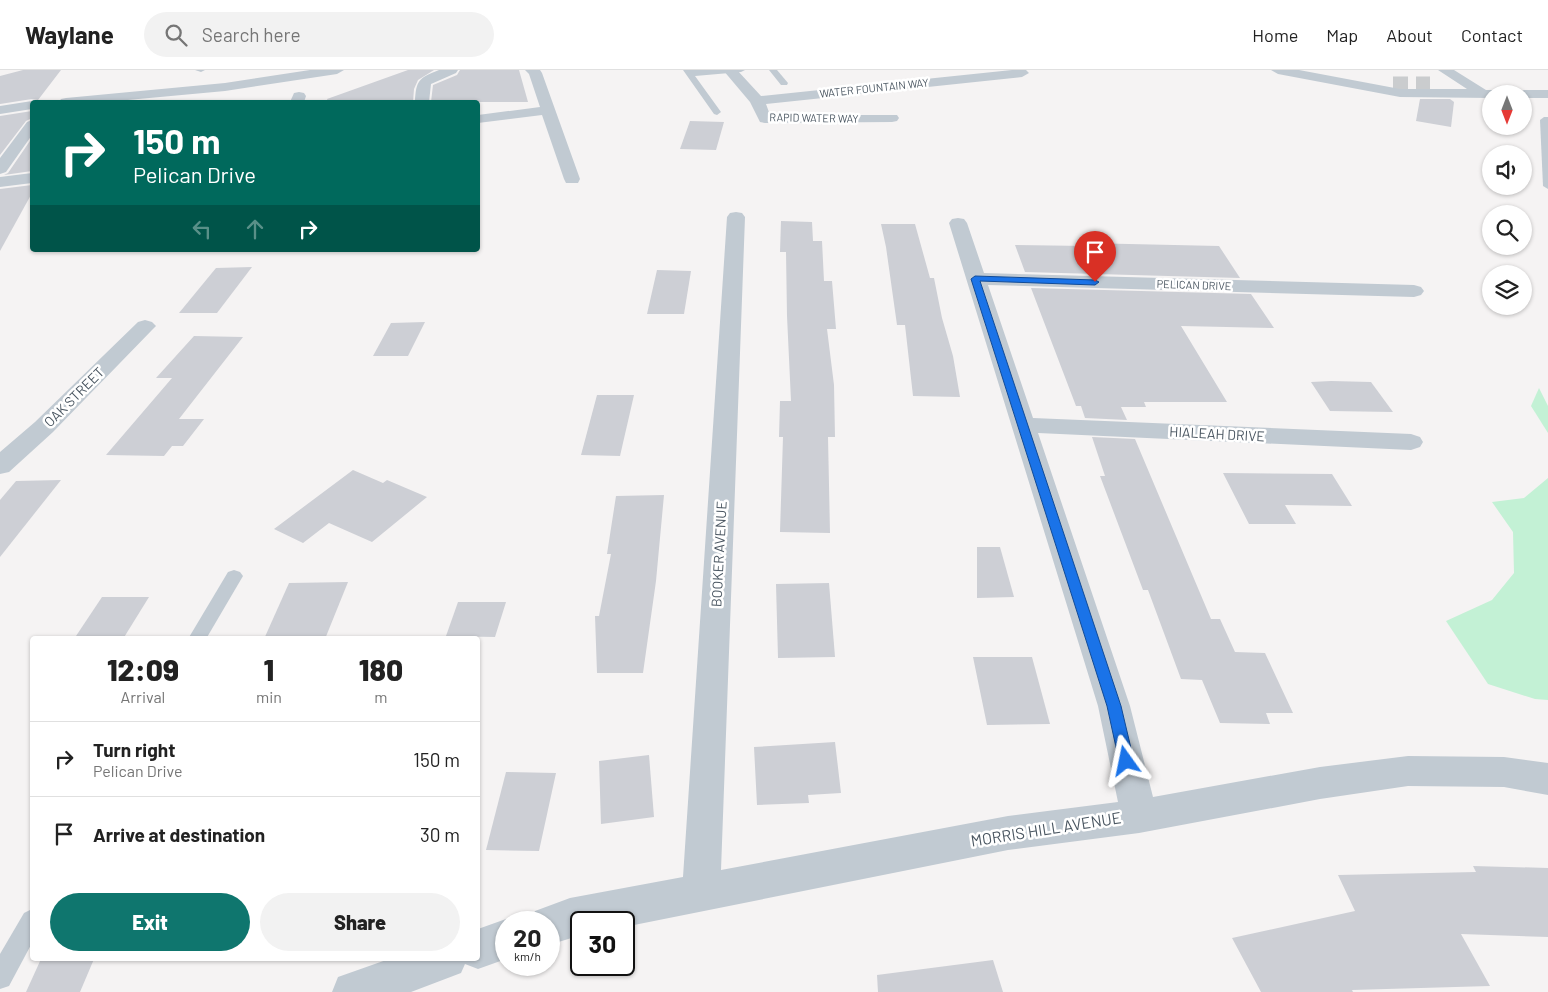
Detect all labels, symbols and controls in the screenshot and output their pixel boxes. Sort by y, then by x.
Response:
search box [144,12,494,57]
text: Waylane [25,20,114,49]
icon: search [162,21,190,49]
text: Search here [202,23,301,46]
text: Home [1252,24,1298,46]
text: Map [1326,24,1358,46]
text: About [1386,24,1433,46]
text: Contact [1461,24,1523,46]
street label: WATER FOUNTAIN WAY [819,75,929,100]
north arrow [1482,85,1532,135]
map controls [1482,85,1532,315]
street label: RAPID WATER WAY [769,110,859,125]
text: 150 m [133,119,220,161]
icon: right [50,120,115,185]
button: sound [1482,145,1532,195]
text: Pelican Drive [133,161,256,187]
button: search [1482,205,1532,255]
icon: left [188,215,216,243]
icon: ahead [241,215,269,243]
icon: right [294,215,322,243]
pin [1074,231,1116,282]
icon: arrive [1081,238,1109,266]
button: layers [1482,265,1532,315]
street label: PELICAN DRIVE [1157,277,1232,292]
street label: OAK STREET [40,363,107,430]
street label: HIALEAH DRIVE [1169,423,1265,444]
street label: BOOKER AVENUE [707,501,730,607]
text: 12:09 [107,651,179,687]
text: 1 [264,651,274,687]
text: 180 [359,651,403,687]
text: Arrival [121,687,165,706]
text: min [256,687,282,706]
text: m [374,687,388,706]
position arrow [1099,734,1151,786]
text: Turn right [93,738,175,761]
icon: right [50,745,78,773]
text: 150 m [413,748,460,771]
text: Pelican Drive [93,761,182,780]
street label: MORRIS HILL AVENUE [969,807,1123,850]
icon: arrive [50,820,78,848]
text: Arrive at destination [93,823,265,846]
text: 30 m [420,823,460,846]
button: Exit [50,893,250,951]
button: Share [260,893,460,951]
speed limit sign: 30 [570,911,635,976]
text: 20 [513,922,542,952]
text: km/h [514,949,541,963]

